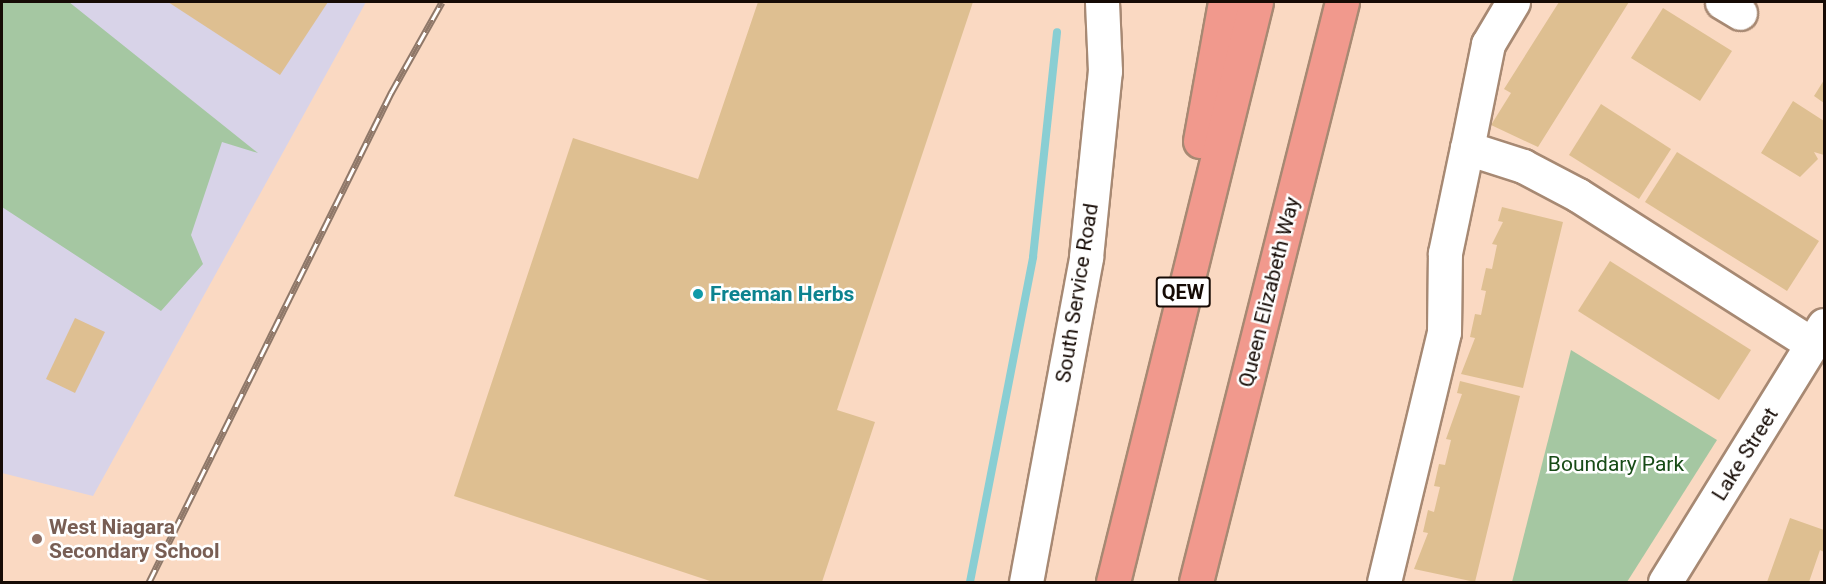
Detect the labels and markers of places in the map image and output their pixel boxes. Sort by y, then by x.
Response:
place label: Freeman Herbs [710,281,854,307]
marker: Freeman Herbs [691,287,705,301]
place label: West Niagara Secondary School [49,514,219,564]
marker: West Niagara Secondary School [30,532,44,546]

